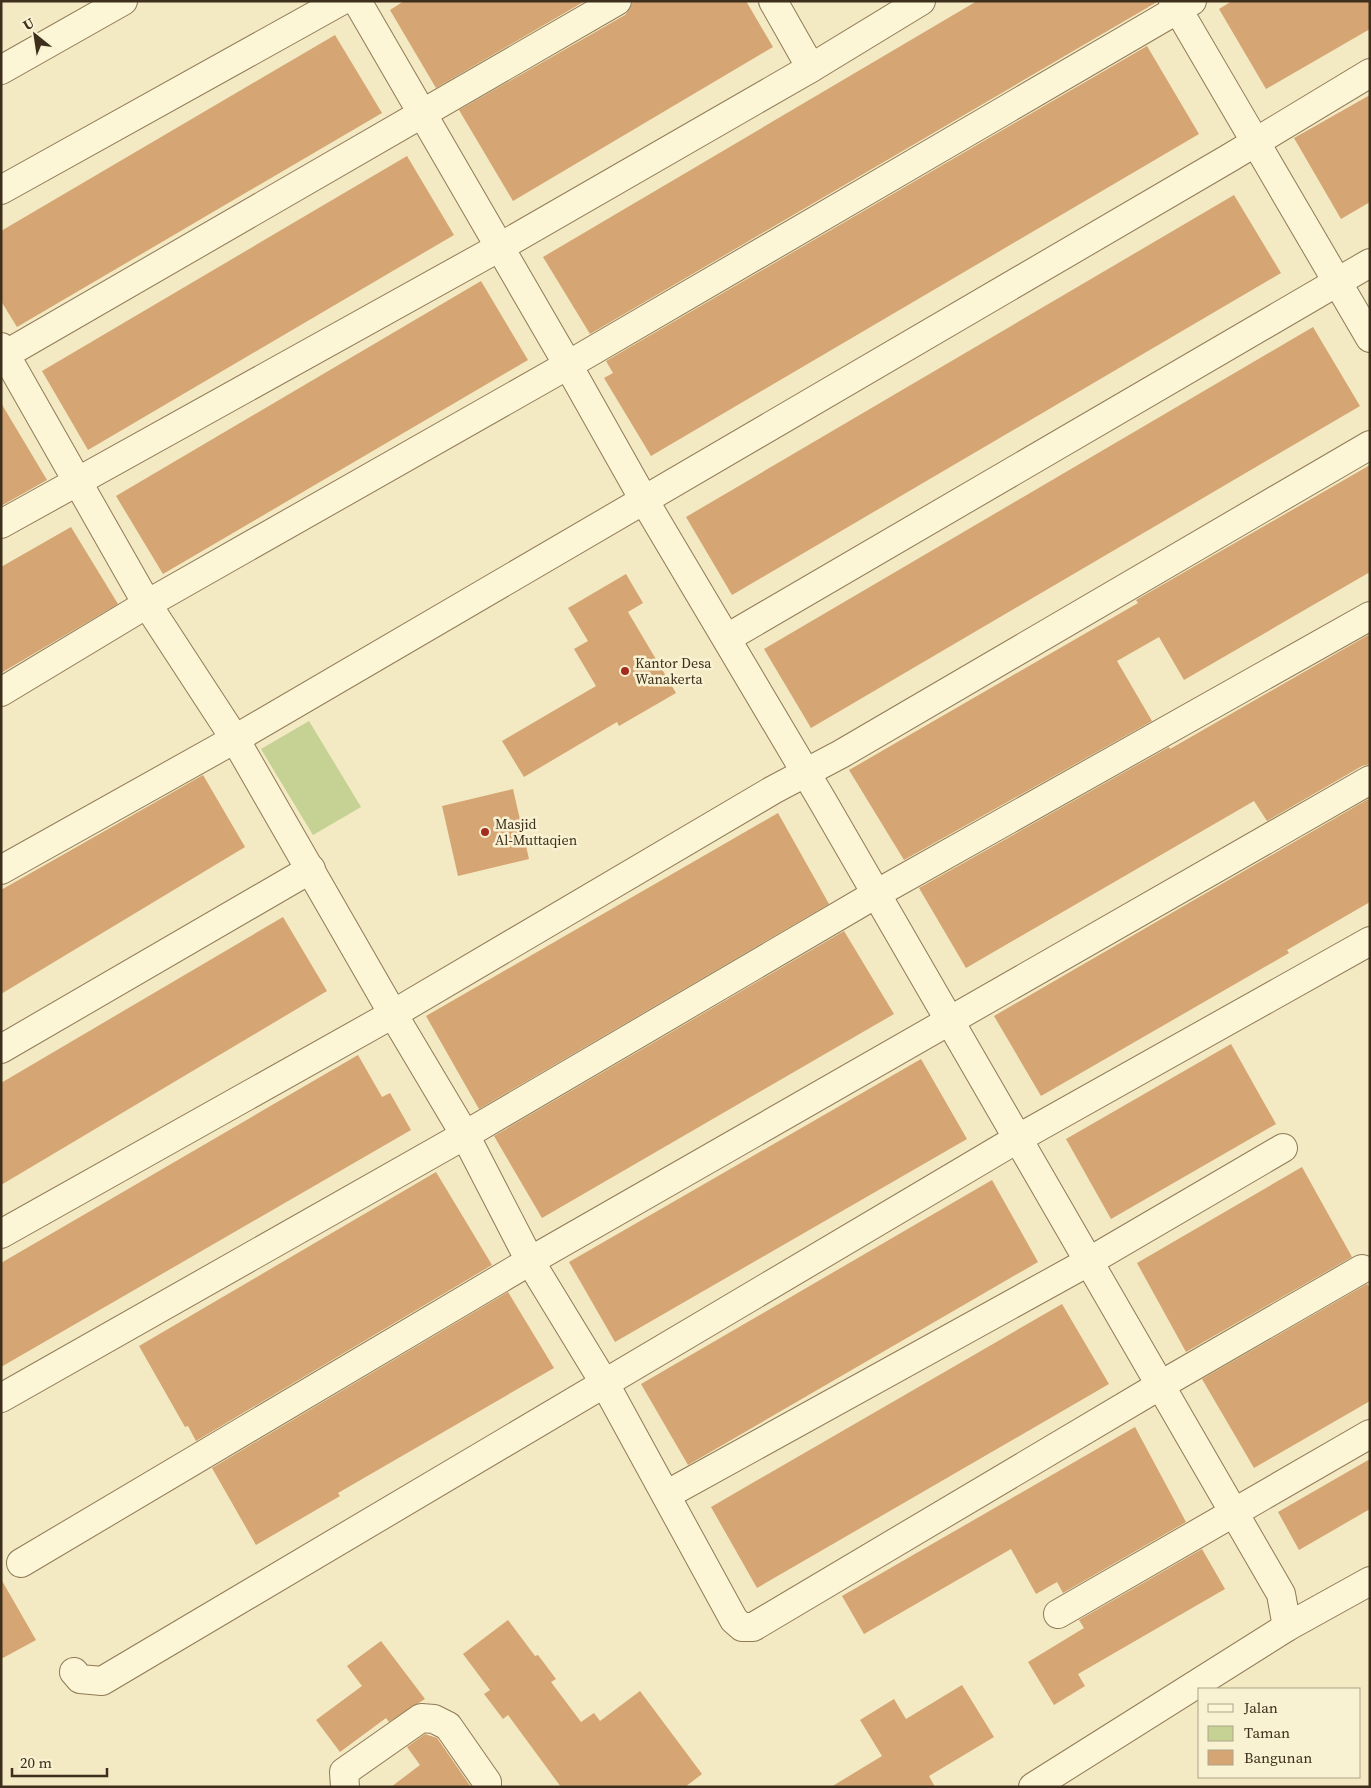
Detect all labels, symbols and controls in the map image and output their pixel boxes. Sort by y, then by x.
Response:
north arrow [10,10,60,60]
text: U [19,13,38,35]
place label: Kantor Desa Wanakerta [635,653,712,689]
marker: Kantor Desa Wanakerta [619,665,631,677]
place label: Masjid Al-Muttaqien [495,814,578,850]
marker: Masjid Al-Muttaqien [479,826,491,838]
legend [1198,1688,1361,1778]
text: Jalan [1243,1697,1278,1718]
text: Taman [1244,1722,1290,1743]
scale bar [12,1746,108,1778]
text: Bangunan [1244,1747,1312,1768]
text: 20 m [20,1752,52,1773]

